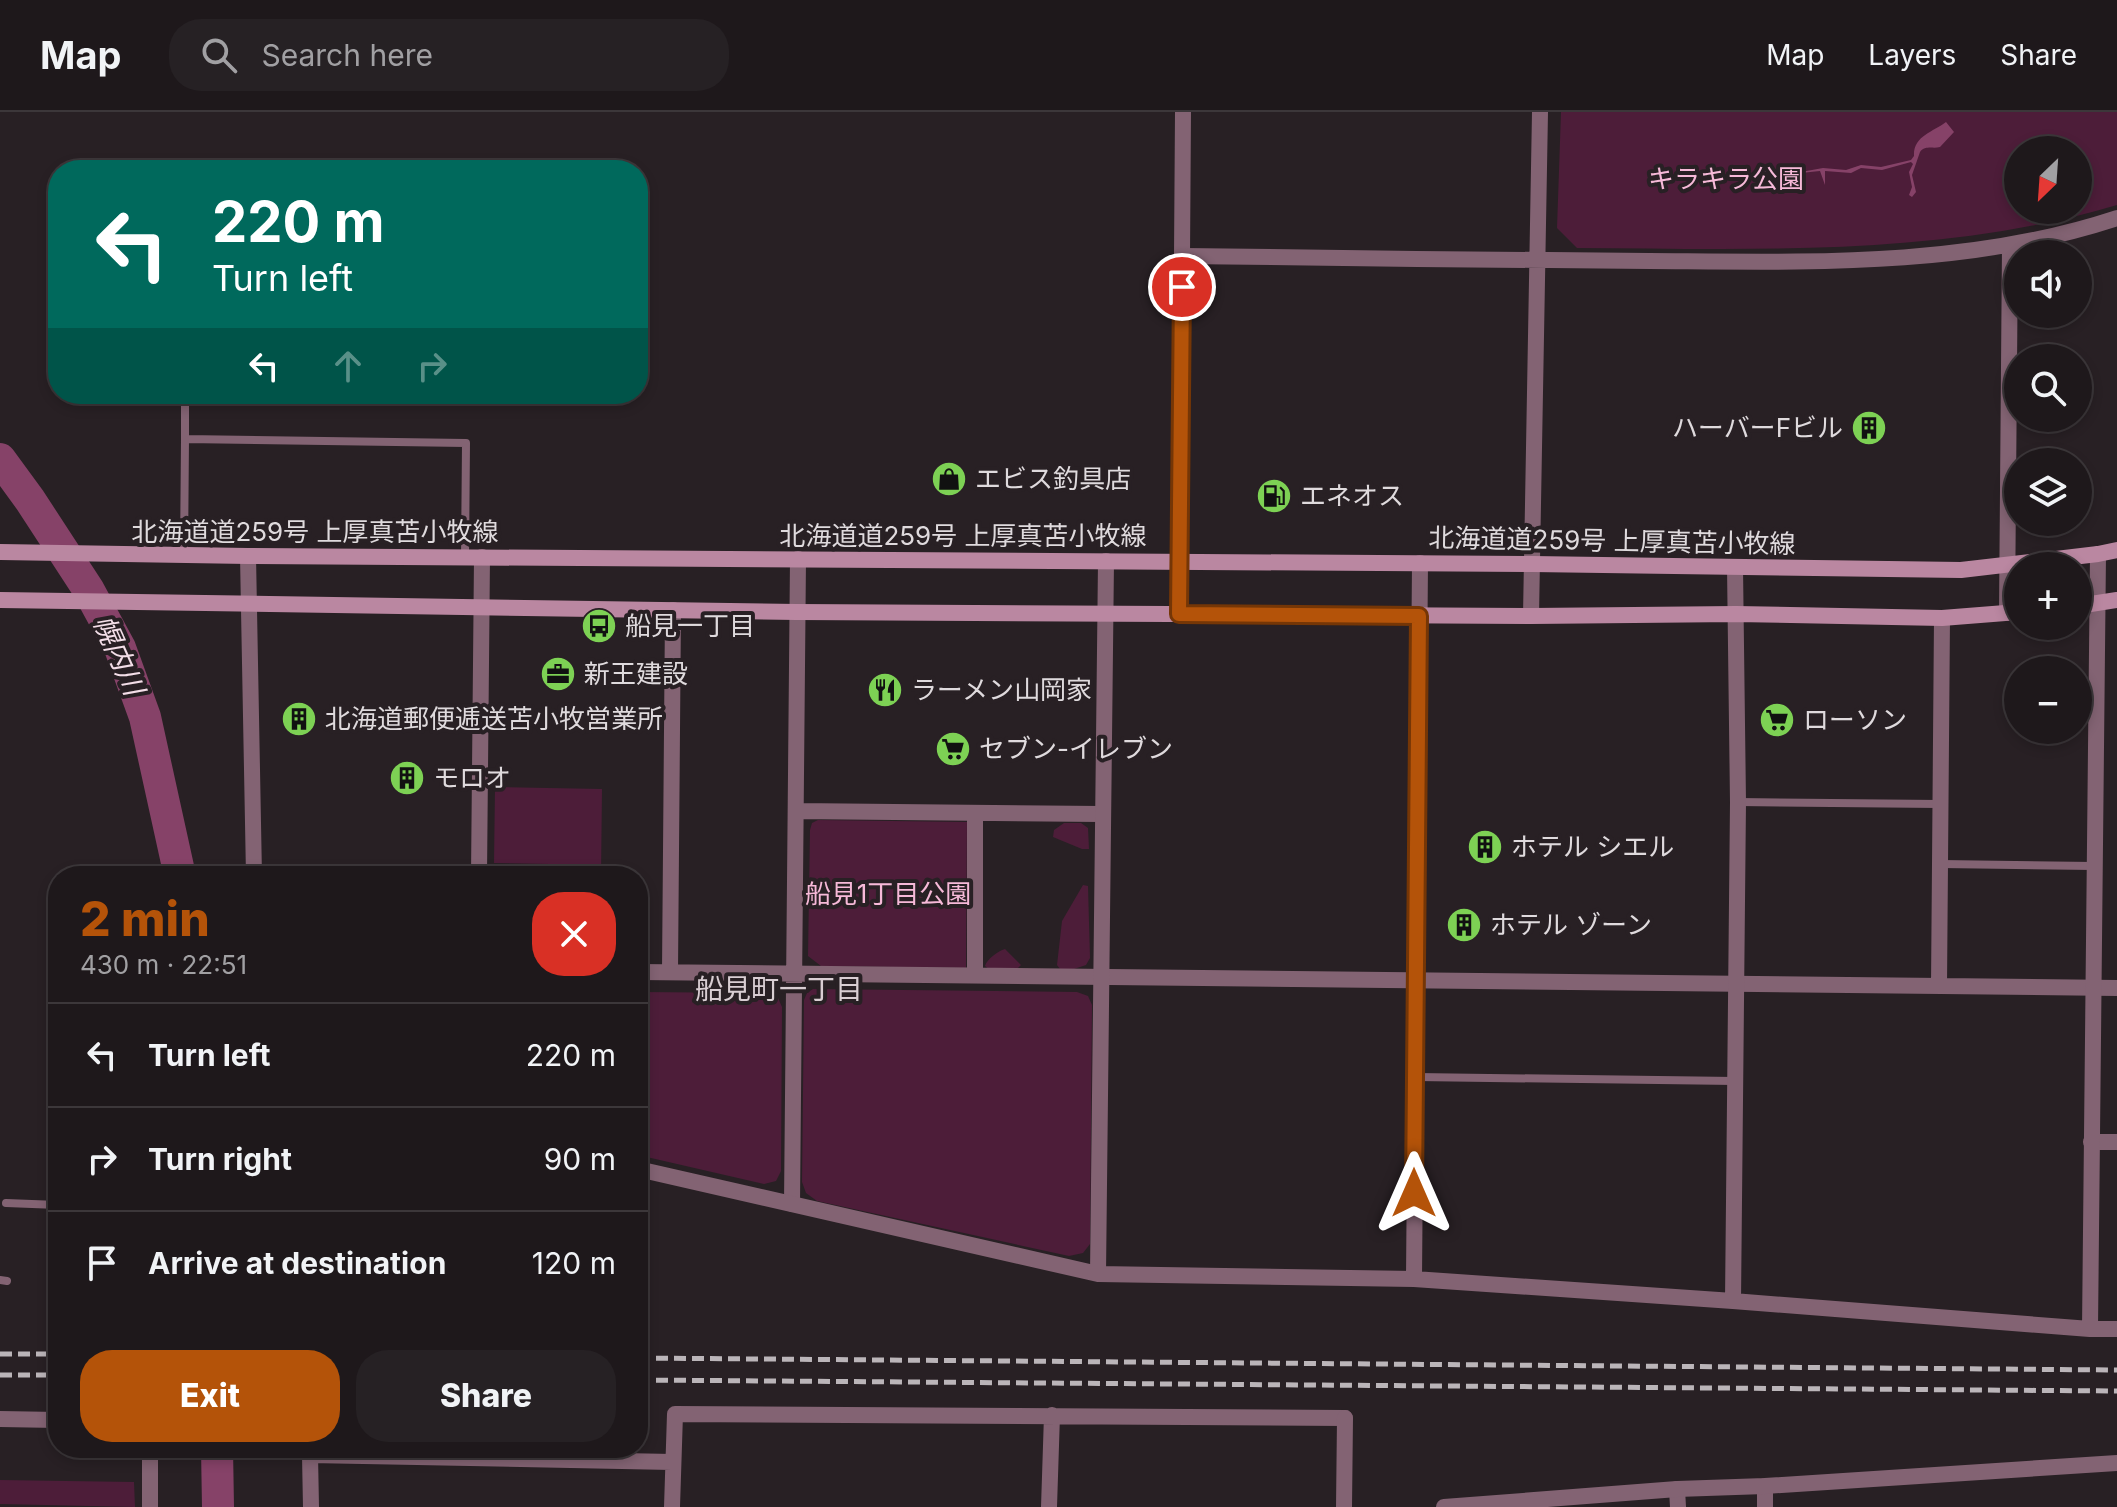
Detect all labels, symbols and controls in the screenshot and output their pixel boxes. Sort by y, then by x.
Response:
search box [169,19,729,91]
text: Map [40,32,121,78]
icon: search [197,33,241,77]
text: Search here [261,37,433,73]
text: Map [1766,38,1824,72]
text: Layers [1868,38,1956,72]
text: Share [2000,38,2077,72]
north arrow [2004,136,2092,224]
map controls [2004,136,2092,744]
park label: キラキラ公園 [1648,163,1804,194]
text: 220 m [212,188,385,256]
icon: left [80,192,184,296]
button: sound [2004,240,2092,328]
pin [1148,253,1216,321]
text: Turn left [212,256,353,300]
icon: arrive [1160,265,1204,309]
icon: left [242,344,286,388]
icon: ahead [326,344,370,388]
icon: right [410,344,454,388]
button: search [2004,344,2092,432]
building icon: ハーバーFビル [1850,409,1888,447]
place label: ハーバーFビル [1672,412,1843,443]
button: layers [2004,448,2092,536]
shop icon: エビス釣具店 [930,460,968,498]
place label: エビス釣具店 [975,463,1131,494]
fuel station icon: エネオス [1255,477,1293,515]
place label: エネオス [1300,480,1404,511]
street label: 北海道道259号 上厚真苫小牧線 [131,516,499,547]
street label: 北海道道259号 上厚真苫小牧線 [779,520,1147,551]
street label: 北海道道259号 上厚真苫小牧線 [1428,522,1796,559]
button: + [2004,552,2092,640]
bus stop icon: 船見一丁目 [580,607,618,645]
water label: 幌内川 [86,610,153,703]
place label: 船見一丁目 [625,610,755,641]
office icon: 新王建設 [539,655,577,693]
button: − [2004,656,2092,744]
place label: 新王建設 [584,658,688,689]
restaurant icon: ラーメン山岡家 [866,671,904,709]
place label: ラーメン山岡家 [911,674,1092,705]
building icon: 北海道郵便逓送苫小牧営業所 [280,700,318,738]
supermarket icon: ローソン [1758,701,1796,739]
place label: 北海道郵便逓送苫小牧営業所 [325,703,663,734]
place label: ローソン [1803,704,1907,735]
supermarket icon: セブン-イレブン [934,730,972,768]
place label: セブン-イレブン [979,733,1173,764]
building icon: モロオ [388,759,426,797]
place label: モロオ [433,762,511,793]
building icon: ホテル シエル [1466,828,1504,866]
place label: ホテル シエル [1511,831,1674,862]
park label: 船見1丁目公園 [805,878,971,909]
text: 2 min [80,889,210,948]
button: close [532,892,616,976]
building icon: ホテル ゾーン [1445,906,1483,944]
place label: ホテル ゾーン [1490,909,1652,940]
text: 430 m · 22:51 [80,949,247,980]
district label: 船見町一丁目 [695,972,863,1006]
icon: left [80,1033,124,1077]
text: Turn left [148,1037,270,1073]
text: 220 m [526,1037,616,1073]
icon: right [80,1137,124,1181]
text: Turn right [148,1141,292,1177]
text: 90 m [544,1141,616,1177]
position arrow [1372,1151,1456,1235]
icon: arrive [80,1241,124,1285]
text: Arrive at destination [148,1245,446,1281]
text: 120 m [532,1245,616,1281]
button: Exit [80,1350,340,1442]
button: Share [356,1350,616,1442]

